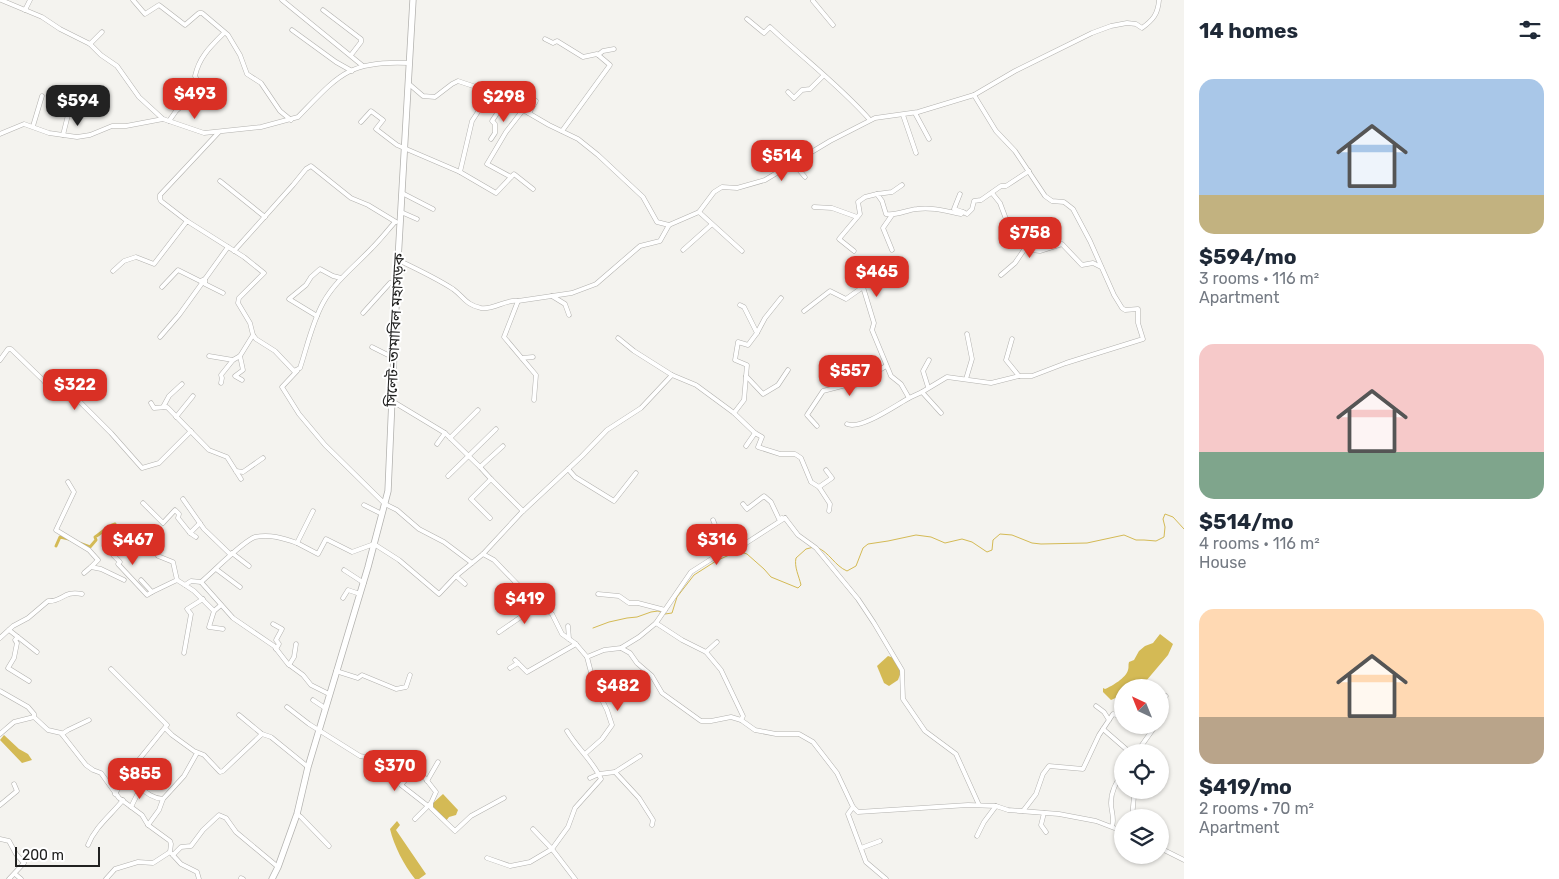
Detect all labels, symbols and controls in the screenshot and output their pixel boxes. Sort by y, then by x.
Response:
icon: filters [1516,16,1544,44]
text: 14 homes [1199,18,1298,43]
pin: $493 [165,78,225,120]
pin: $298 [474,80,534,123]
pin: $594 [48,84,108,127]
text: $493 [174,84,216,103]
text: $298 [483,87,525,106]
text: $594 [57,91,99,110]
icon: home [1327,111,1417,201]
pin: $514 [752,140,812,182]
text: $514 [762,146,802,165]
pin: $758 [1000,216,1060,259]
text: $758 [1009,223,1051,242]
text: $594/mo [1199,244,1297,269]
street label: সিলেট-তামাবিল মহাসড়ক [382,252,408,408]
pin: $465 [847,256,907,298]
text: $465 [856,262,898,281]
text: 3 rooms · 116 m² [1199,269,1319,288]
text: Apartment [1199,288,1279,307]
pin: $557 [820,354,880,397]
text: $557 [830,361,870,380]
pin: $322 [45,368,105,411]
text: $322 [54,375,96,394]
icon: home [1327,376,1417,466]
text: $514/mo [1199,509,1293,534]
pin: $467 [103,524,163,566]
pin: $316 [687,524,747,566]
text: $467 [113,530,153,549]
text: $316 [697,530,737,549]
text: 4 rooms · 116 m² [1199,534,1320,553]
text: House [1199,553,1246,572]
pin: $419 [495,582,555,625]
text: $419 [505,589,545,608]
icon: home [1327,641,1417,731]
pin: $482 [588,670,648,712]
text: $482 [597,676,639,695]
north arrow [1114,679,1169,734]
map controls [1114,679,1169,864]
button: locate [1114,744,1169,799]
pin: $370 [365,750,425,792]
text: $370 [374,756,416,775]
pin: $855 [110,758,170,800]
text: $855 [119,764,161,783]
text: $419/mo [1199,774,1292,799]
text: 2 rooms · 70 m² [1199,799,1314,818]
button: layers [1114,809,1169,864]
text: Apartment [1199,818,1279,837]
scale bar [15,844,100,867]
text: 200 m [22,847,64,864]

